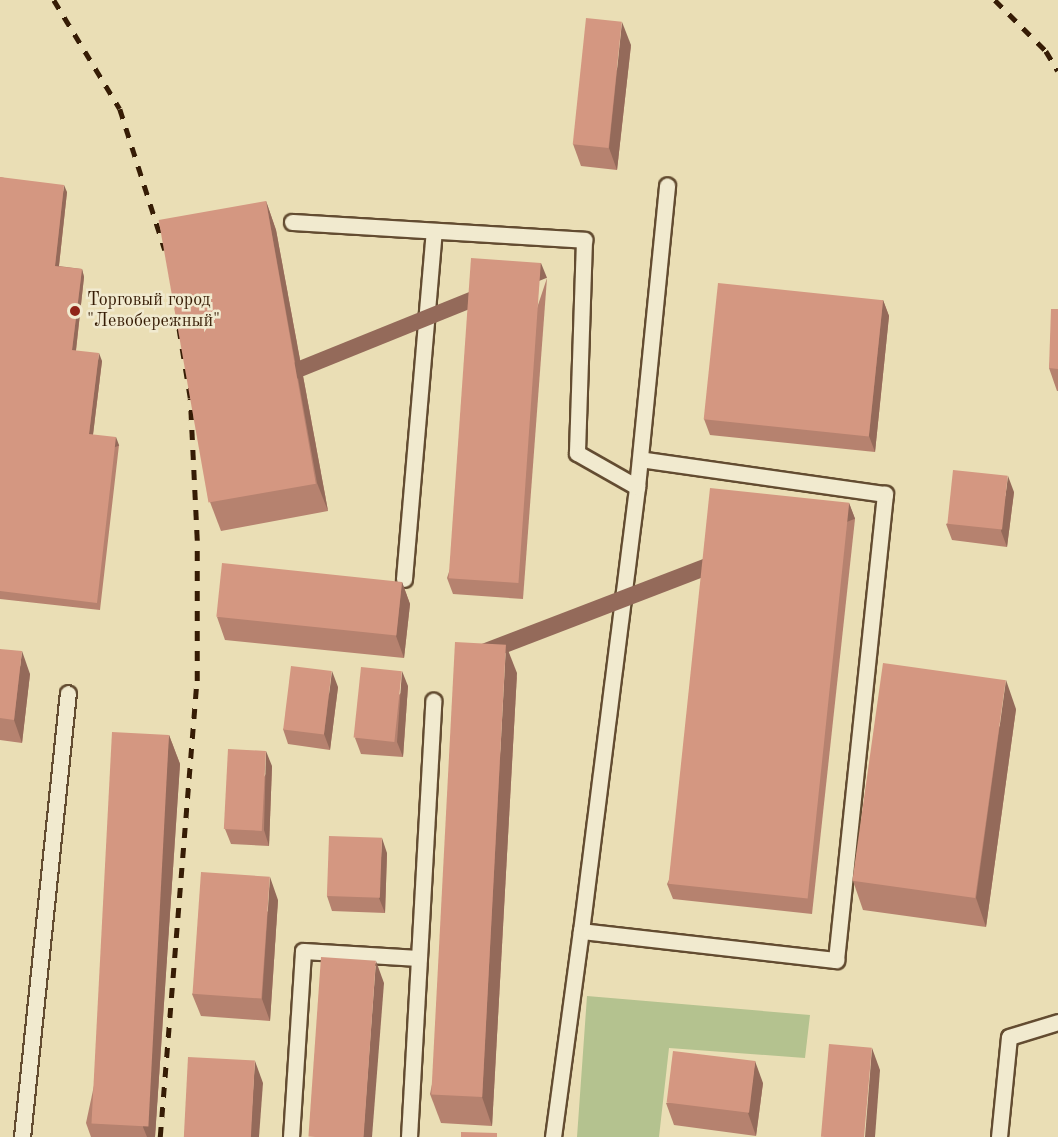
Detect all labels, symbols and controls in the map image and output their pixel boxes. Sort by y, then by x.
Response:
place label: Торговый город "Левобережный" [87,290,220,332]
marker: Торговый город "Левобережный" [68,304,82,318]

